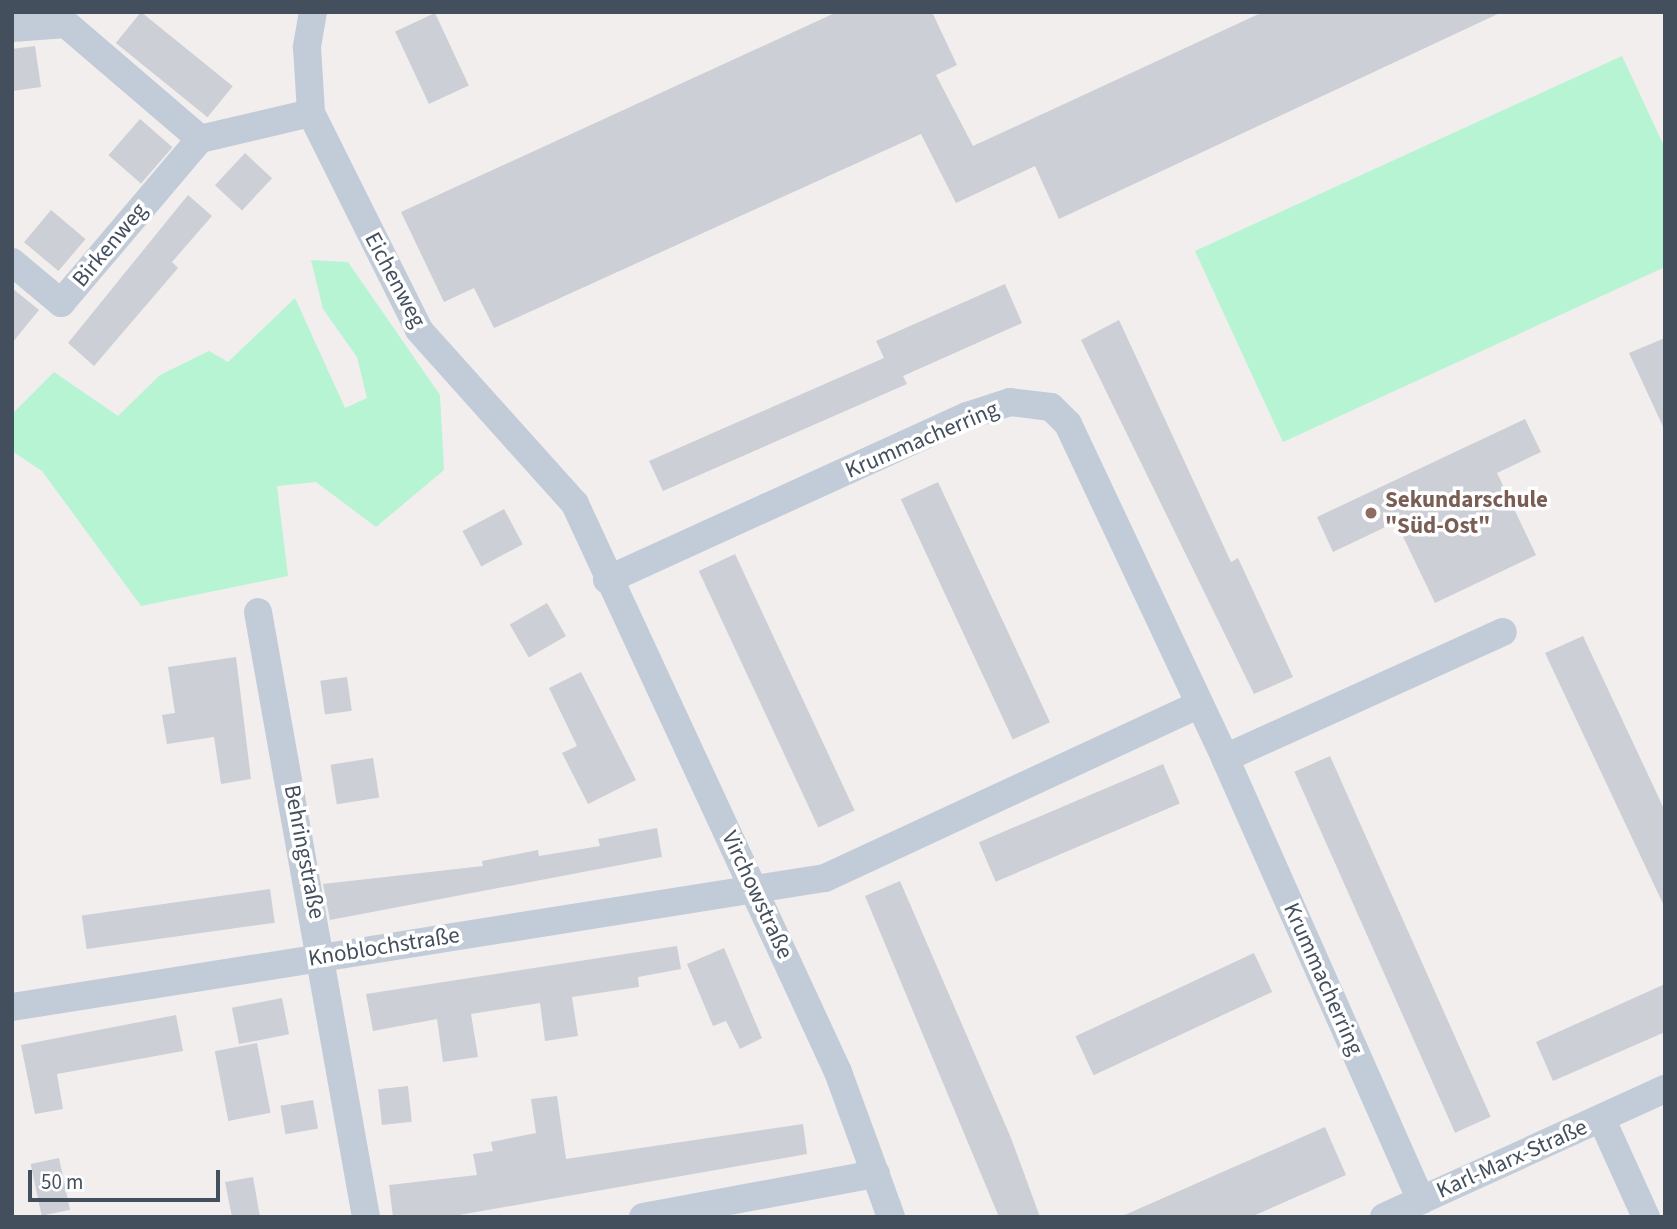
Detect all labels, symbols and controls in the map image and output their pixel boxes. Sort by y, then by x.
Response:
street label: Birkenweg [67,197,153,293]
street label: Eichenweg [358,228,432,332]
street label: Krummacherring [841,395,1003,485]
place label: Sekundarschule "Süd-Ost" [1385,486,1548,540]
marker: Sekundarschule "Süd-Ost" [1363,505,1379,521]
street label: Behringstraße [277,783,331,921]
street label: Virchowstraße [715,827,799,963]
street label: Krummacherring [1277,899,1369,1059]
street label: Knoblochstraße [306,921,462,973]
street label: Karl-Marx-Straße [1432,1113,1592,1205]
scale bar [32,1156,224,1200]
text: 50 m [41,1167,83,1197]

